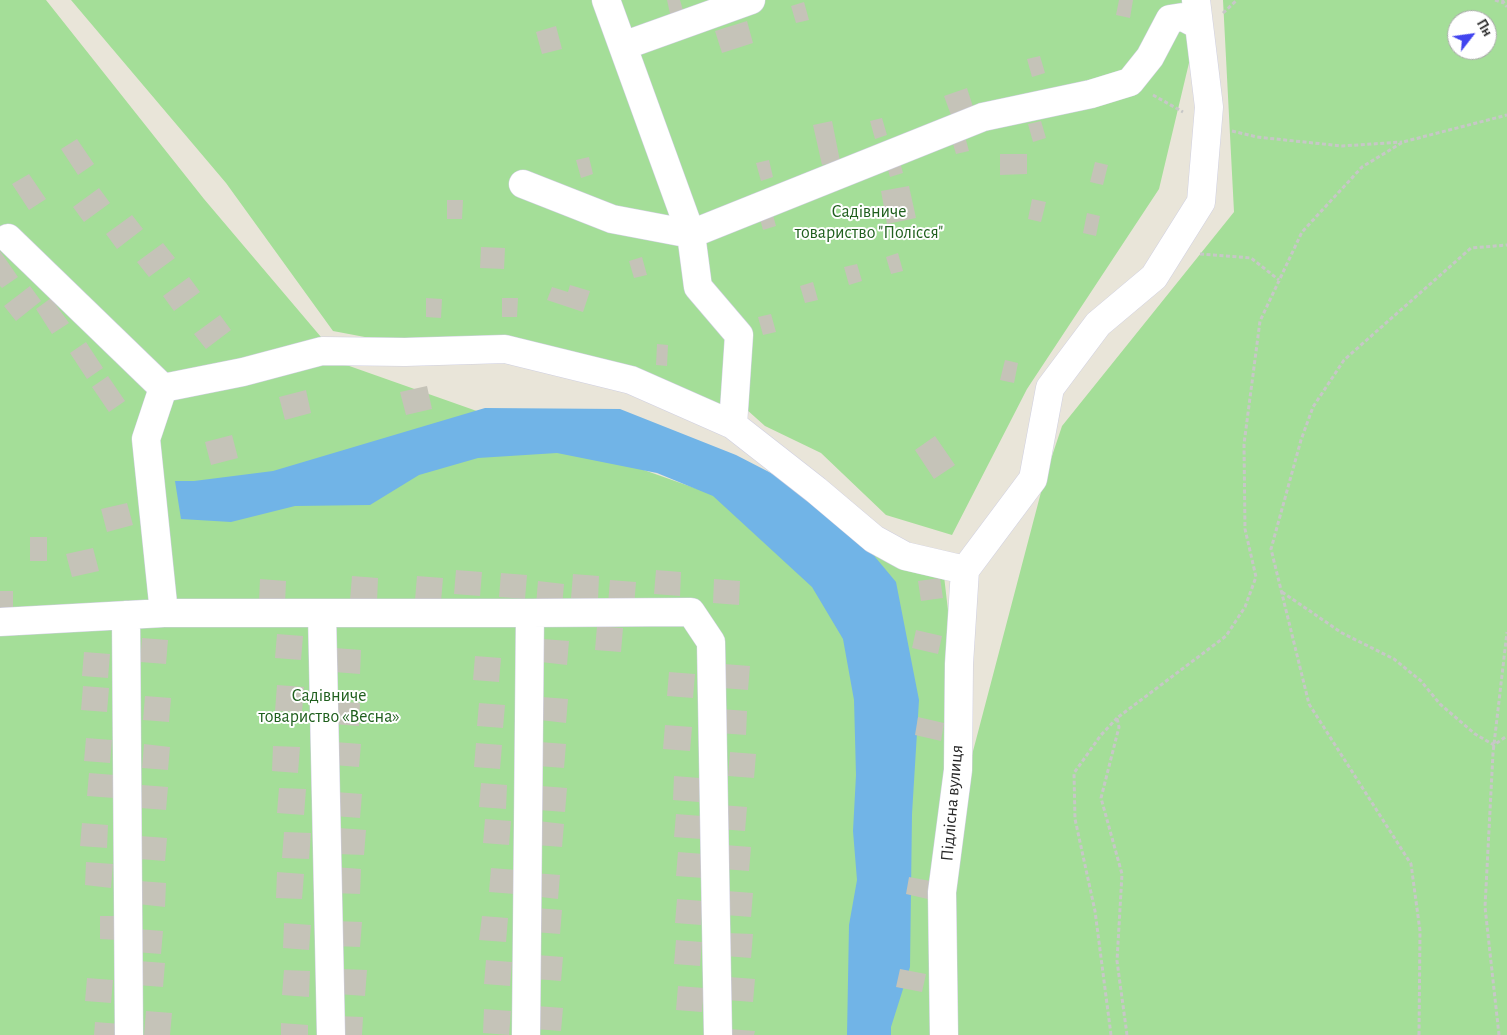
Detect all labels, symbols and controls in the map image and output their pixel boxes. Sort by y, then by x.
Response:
north arrow [1447,10,1497,60]
text: Пн [1474,17,1494,39]
park label: Садівниче товариство "Полісся" [795,201,943,243]
park label: Садівниче товариство «Весна» [258,685,400,728]
street label: Підлісна вулиця [936,744,968,862]

